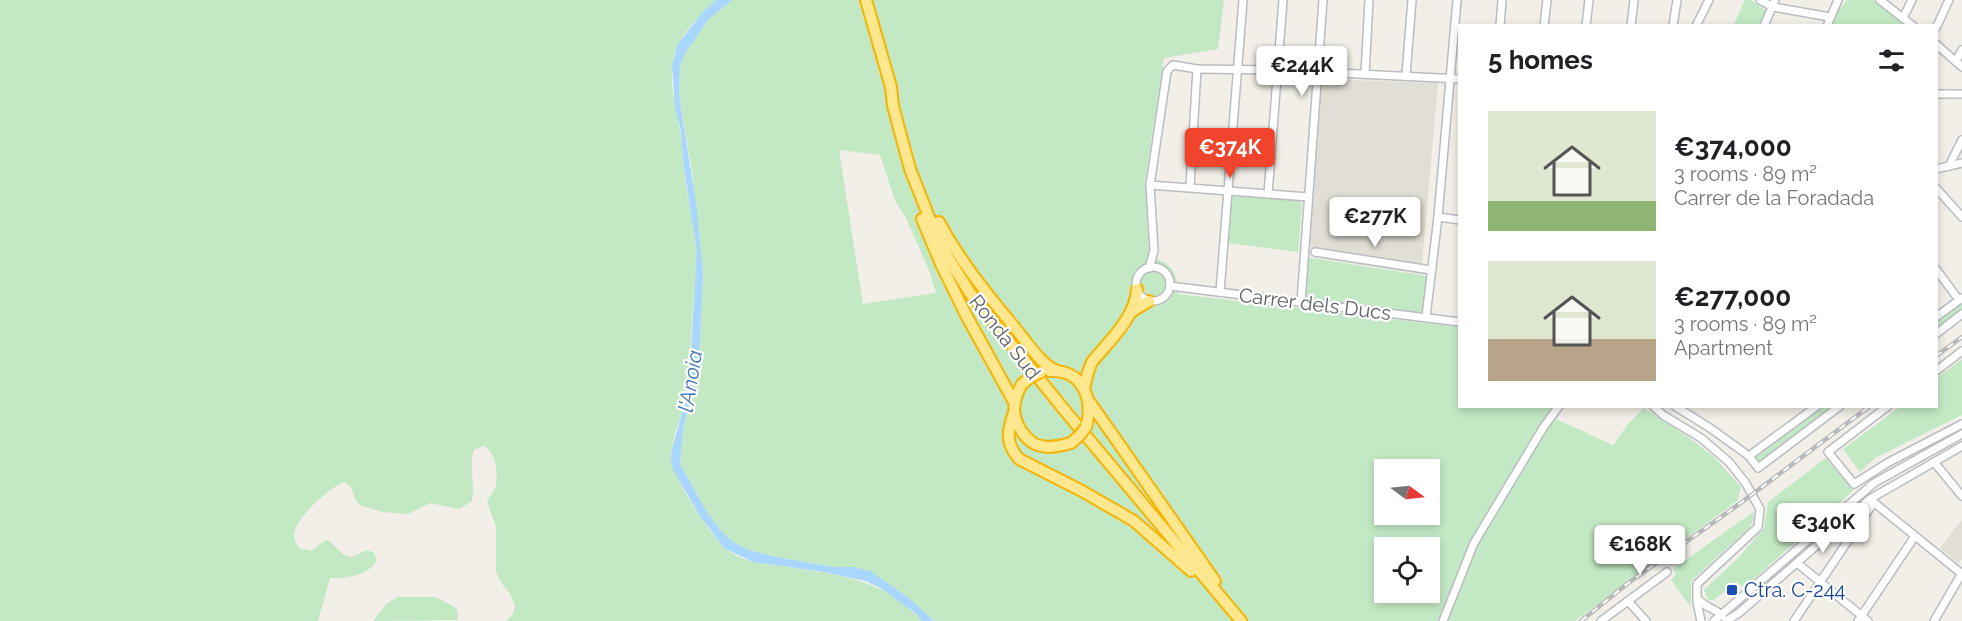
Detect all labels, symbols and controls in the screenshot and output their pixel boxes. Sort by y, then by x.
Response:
icon: filters [1875,44,1908,77]
text: 5 homes [1488,45,1593,75]
pin: €244K [1260,46,1344,97]
text: €244K [1270,53,1334,77]
pin: €374K [1188,128,1272,179]
text: €374,000 [1674,132,1792,162]
text: €374K [1199,135,1261,159]
icon: home [1536,135,1608,207]
text: 3 rooms · 89 m² [1674,162,1817,186]
text: Carrer de la Foradada [1674,186,1874,210]
pin: €277K [1333,197,1417,248]
text: €277K [1343,204,1407,228]
text: €277,000 [1674,282,1791,312]
street label: Carrer dels Ducs [1238,283,1392,325]
icon: home [1536,285,1608,357]
street label: Ronda Sud [964,290,1046,384]
text: 3 rooms · 89 m² [1674,312,1817,336]
text: Apartment [1674,336,1773,360]
water label: l'Anoia [673,348,707,414]
north arrow [1374,459,1440,525]
map controls [1374,459,1440,603]
pin: €340K [1781,503,1865,554]
text: €340K [1791,510,1855,534]
pin: €168K [1598,525,1682,576]
text: €168K [1608,532,1672,556]
button: locate [1374,537,1440,603]
place label: Ctra. C-244 [1744,578,1846,602]
marker: Ctra. C-244 [1725,583,1739,597]

